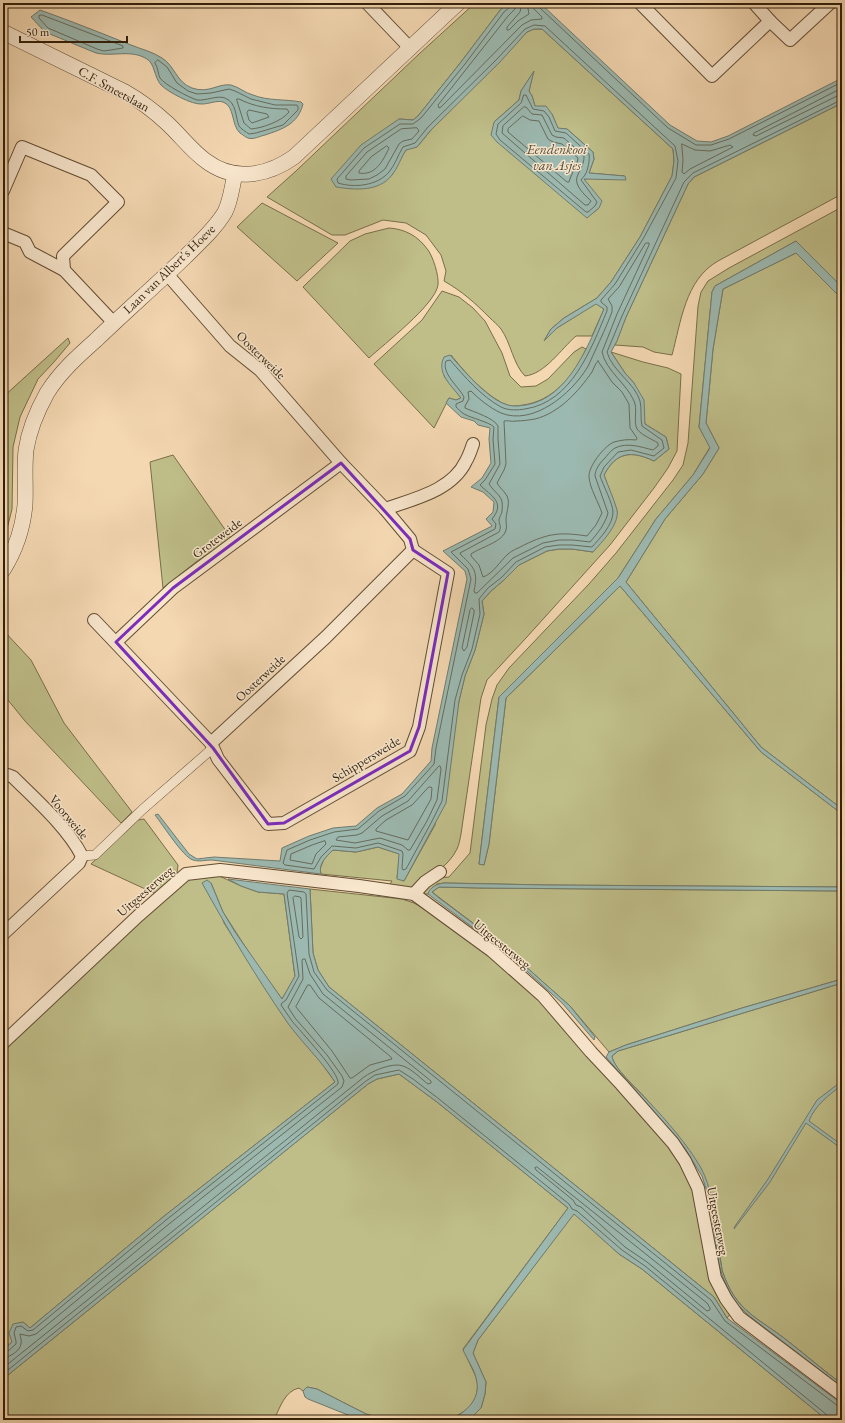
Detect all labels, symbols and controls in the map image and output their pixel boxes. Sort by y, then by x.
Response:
scale bar [20,18,127,44]
text: 50 m [26,24,50,40]
street label: C.F. Smeetslaan [75,62,153,116]
water label: Eendenkooi van Asjes [526,140,588,174]
street label: Laan van Albert's Hoeve [119,221,219,317]
street label: Oosterweide [233,327,289,383]
street label: Groteweide [189,514,245,562]
street label: Oosterweide [231,650,289,706]
street label: Schippersweide [329,732,403,786]
street label: Voorweide [45,791,93,843]
street label: Uitgeesterweg [113,862,177,920]
street label: Uitgeesterweg [470,916,535,973]
street label: Uitgeesterweg [703,1185,733,1257]

